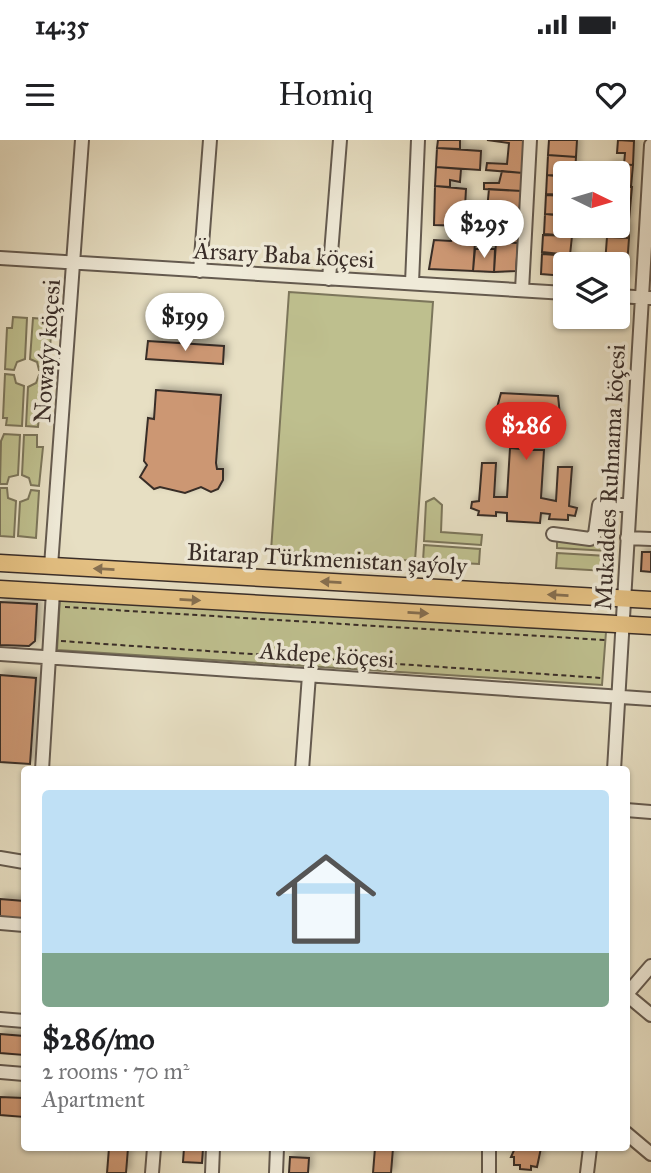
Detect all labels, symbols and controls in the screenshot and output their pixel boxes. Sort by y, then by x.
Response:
text: 14:35 [35,9,89,41]
text: Homiq [278,75,373,114]
icon: menu [21,76,59,114]
icon: heart [592,76,630,114]
north arrow [553,161,630,238]
map controls [553,161,630,329]
pin: $295 [443,200,525,260]
text: $295 [460,209,508,237]
street label: Ärsary Baba köçesi [192,235,376,275]
button: layers [553,252,630,329]
street label: Nowaýy köçesi [27,278,67,424]
pin: $199 [144,294,226,353]
text: $199 [161,302,209,330]
street label: Mukaddes Ruhnama köçesi [588,343,632,611]
pin: $286 [485,402,567,462]
text: $286 [501,411,551,439]
street label: Bitarap Türkmenistan şaýoly [186,537,469,581]
one-way arrow [93,563,115,574]
one-way arrow [320,576,342,587]
one-way arrow [547,589,569,600]
one-way arrow [180,595,202,606]
one-way arrow [407,607,429,618]
street label: Akdepe köçesi [258,635,396,675]
icon: home [263,836,389,962]
text: $286/mo [42,1021,155,1057]
text: 2 rooms · 70 m² [42,1057,190,1085]
text: Apartment [42,1085,145,1113]

